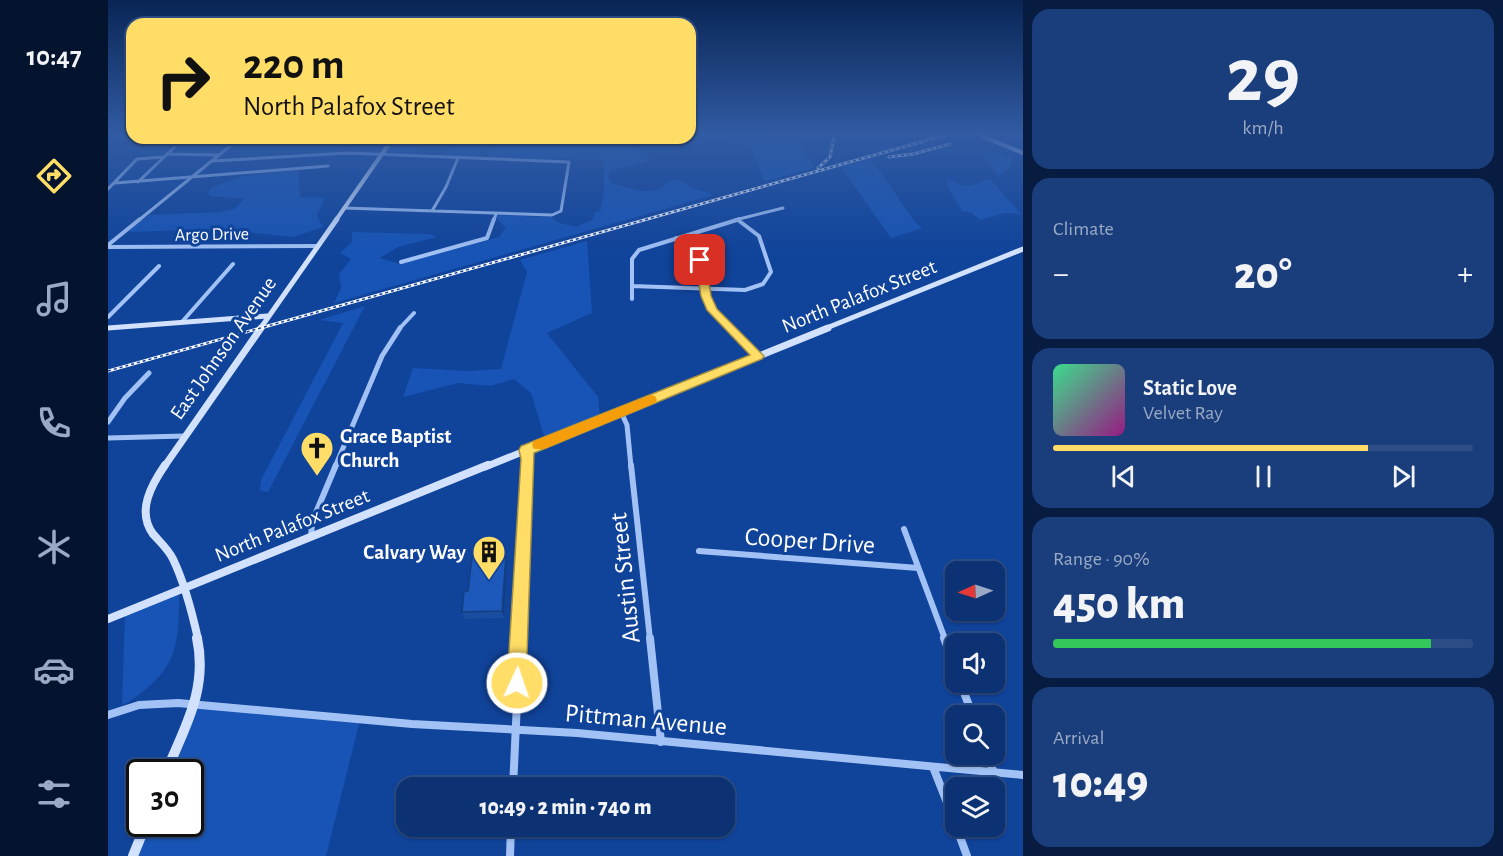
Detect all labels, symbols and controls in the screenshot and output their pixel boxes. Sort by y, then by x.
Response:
text: 29 [1226,38,1300,116]
icon: right [144,42,222,120]
text: 10:47 [26,43,82,70]
text: 220 m [243,44,345,86]
text: North Palafox Street [243,93,455,120]
text: km/h [1242,118,1284,138]
icon: directions [33,155,75,197]
text: Climate [1053,219,1114,239]
street label: Argo Drive [175,225,249,245]
pin [674,234,725,285]
icon: arrive [683,243,716,276]
text: 20° [1234,252,1292,297]
street label: North Palafox Street [779,256,940,337]
text: − [1053,258,1069,291]
text: + [1457,258,1473,291]
street label: East Johnson Avenue [166,273,280,423]
icon: music [33,278,75,320]
text: Static Love [1143,377,1237,399]
icon: phone [33,402,75,444]
text: Velvet Ray [1143,403,1223,423]
place label: Grace Baptist Church [340,426,451,471]
church icon: Grace Baptist Church [299,430,335,477]
icon: previous [1107,460,1140,493]
icon: pause [1247,460,1280,493]
icon: next [1387,460,1420,493]
street label: North Palafox Street [212,485,373,566]
street label: Austin Street [605,511,645,644]
street label: Cooper Drive [744,523,876,559]
icon: climate [33,526,75,568]
building icon: Calvary Way [471,534,507,581]
place label: Calvary Way [363,542,467,563]
text: Range · 90% [1053,549,1150,569]
north arrow [945,561,1005,621]
map controls [945,561,1005,837]
text: 450 km [1053,582,1185,627]
button: sound [945,633,1005,693]
icon: car [33,649,75,691]
position arrow [485,651,549,715]
street label: Pittman Avenue [564,700,728,740]
button: search [945,705,1005,765]
text: Arrival [1053,728,1104,748]
speed limit sign: 30 [126,759,204,837]
text: 10:49 [1053,761,1148,806]
icon: filters [33,773,75,815]
button: layers [945,777,1005,837]
text: 10:49 · 2 min · 740 m [479,796,652,818]

